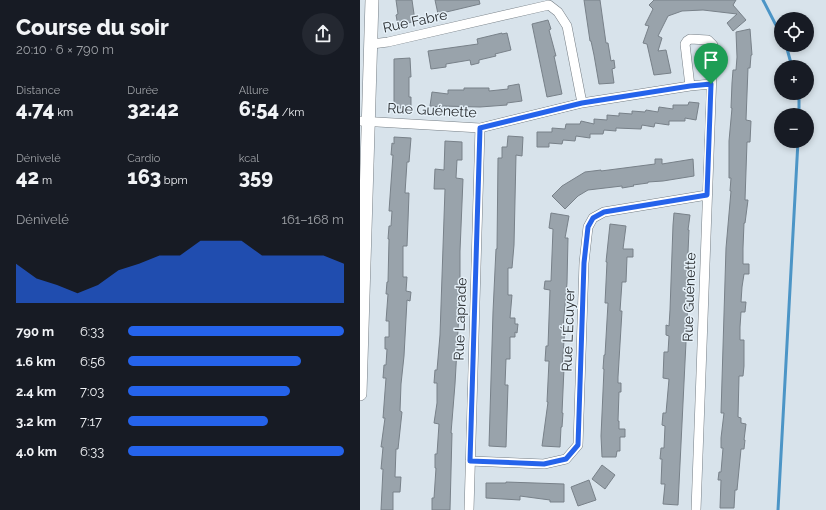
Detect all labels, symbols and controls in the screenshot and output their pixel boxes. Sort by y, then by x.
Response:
street label: Rue Fabre [381,6,449,36]
map controls [774,12,814,148]
button: locate [774,12,814,52]
button: share [302,13,344,55]
text: Course du soir [16,14,169,40]
text: 20:10 · 6 × 790 m [16,42,114,57]
pin [694,43,728,84]
icon: arrive [700,49,722,71]
button: + [774,60,814,100]
text: Distance [16,84,60,97]
text: Durée [127,84,158,97]
text: Allure [239,84,269,97]
text: 4.74 [16,97,54,121]
text: 32:42 [127,97,179,121]
text: 6:54 [239,97,279,121]
street label: Rue Guénette [387,100,477,120]
text: km [54,106,73,119]
text: /km [279,106,304,119]
button: − [774,108,814,148]
text: Dénivelé [16,152,61,165]
text: Cardio [127,152,160,165]
text: kcal [239,152,259,165]
text: 42 [16,165,39,189]
text: 163 [127,165,161,189]
text: 359 [239,165,273,189]
text: m [39,174,52,187]
text: bpm [161,174,188,187]
text: Dénivelé [16,212,69,227]
text: 161–168 m [281,212,344,227]
street label: Rue Guénette [679,252,699,342]
street label: Rue Laprade [451,277,469,361]
street label: Rue L'Écuyer [558,288,577,372]
text: 790 m [16,324,54,339]
text: 6:33 [80,324,104,339]
text: 1.6 km [16,354,56,369]
text: 6:56 [80,354,105,369]
text: 2.4 km [16,384,56,399]
text: 7:03 [80,384,104,399]
text: 3.2 km [16,414,56,429]
text: 7:17 [80,414,102,429]
text: 4.0 km [16,444,57,459]
text: 6:33 [80,444,104,459]

